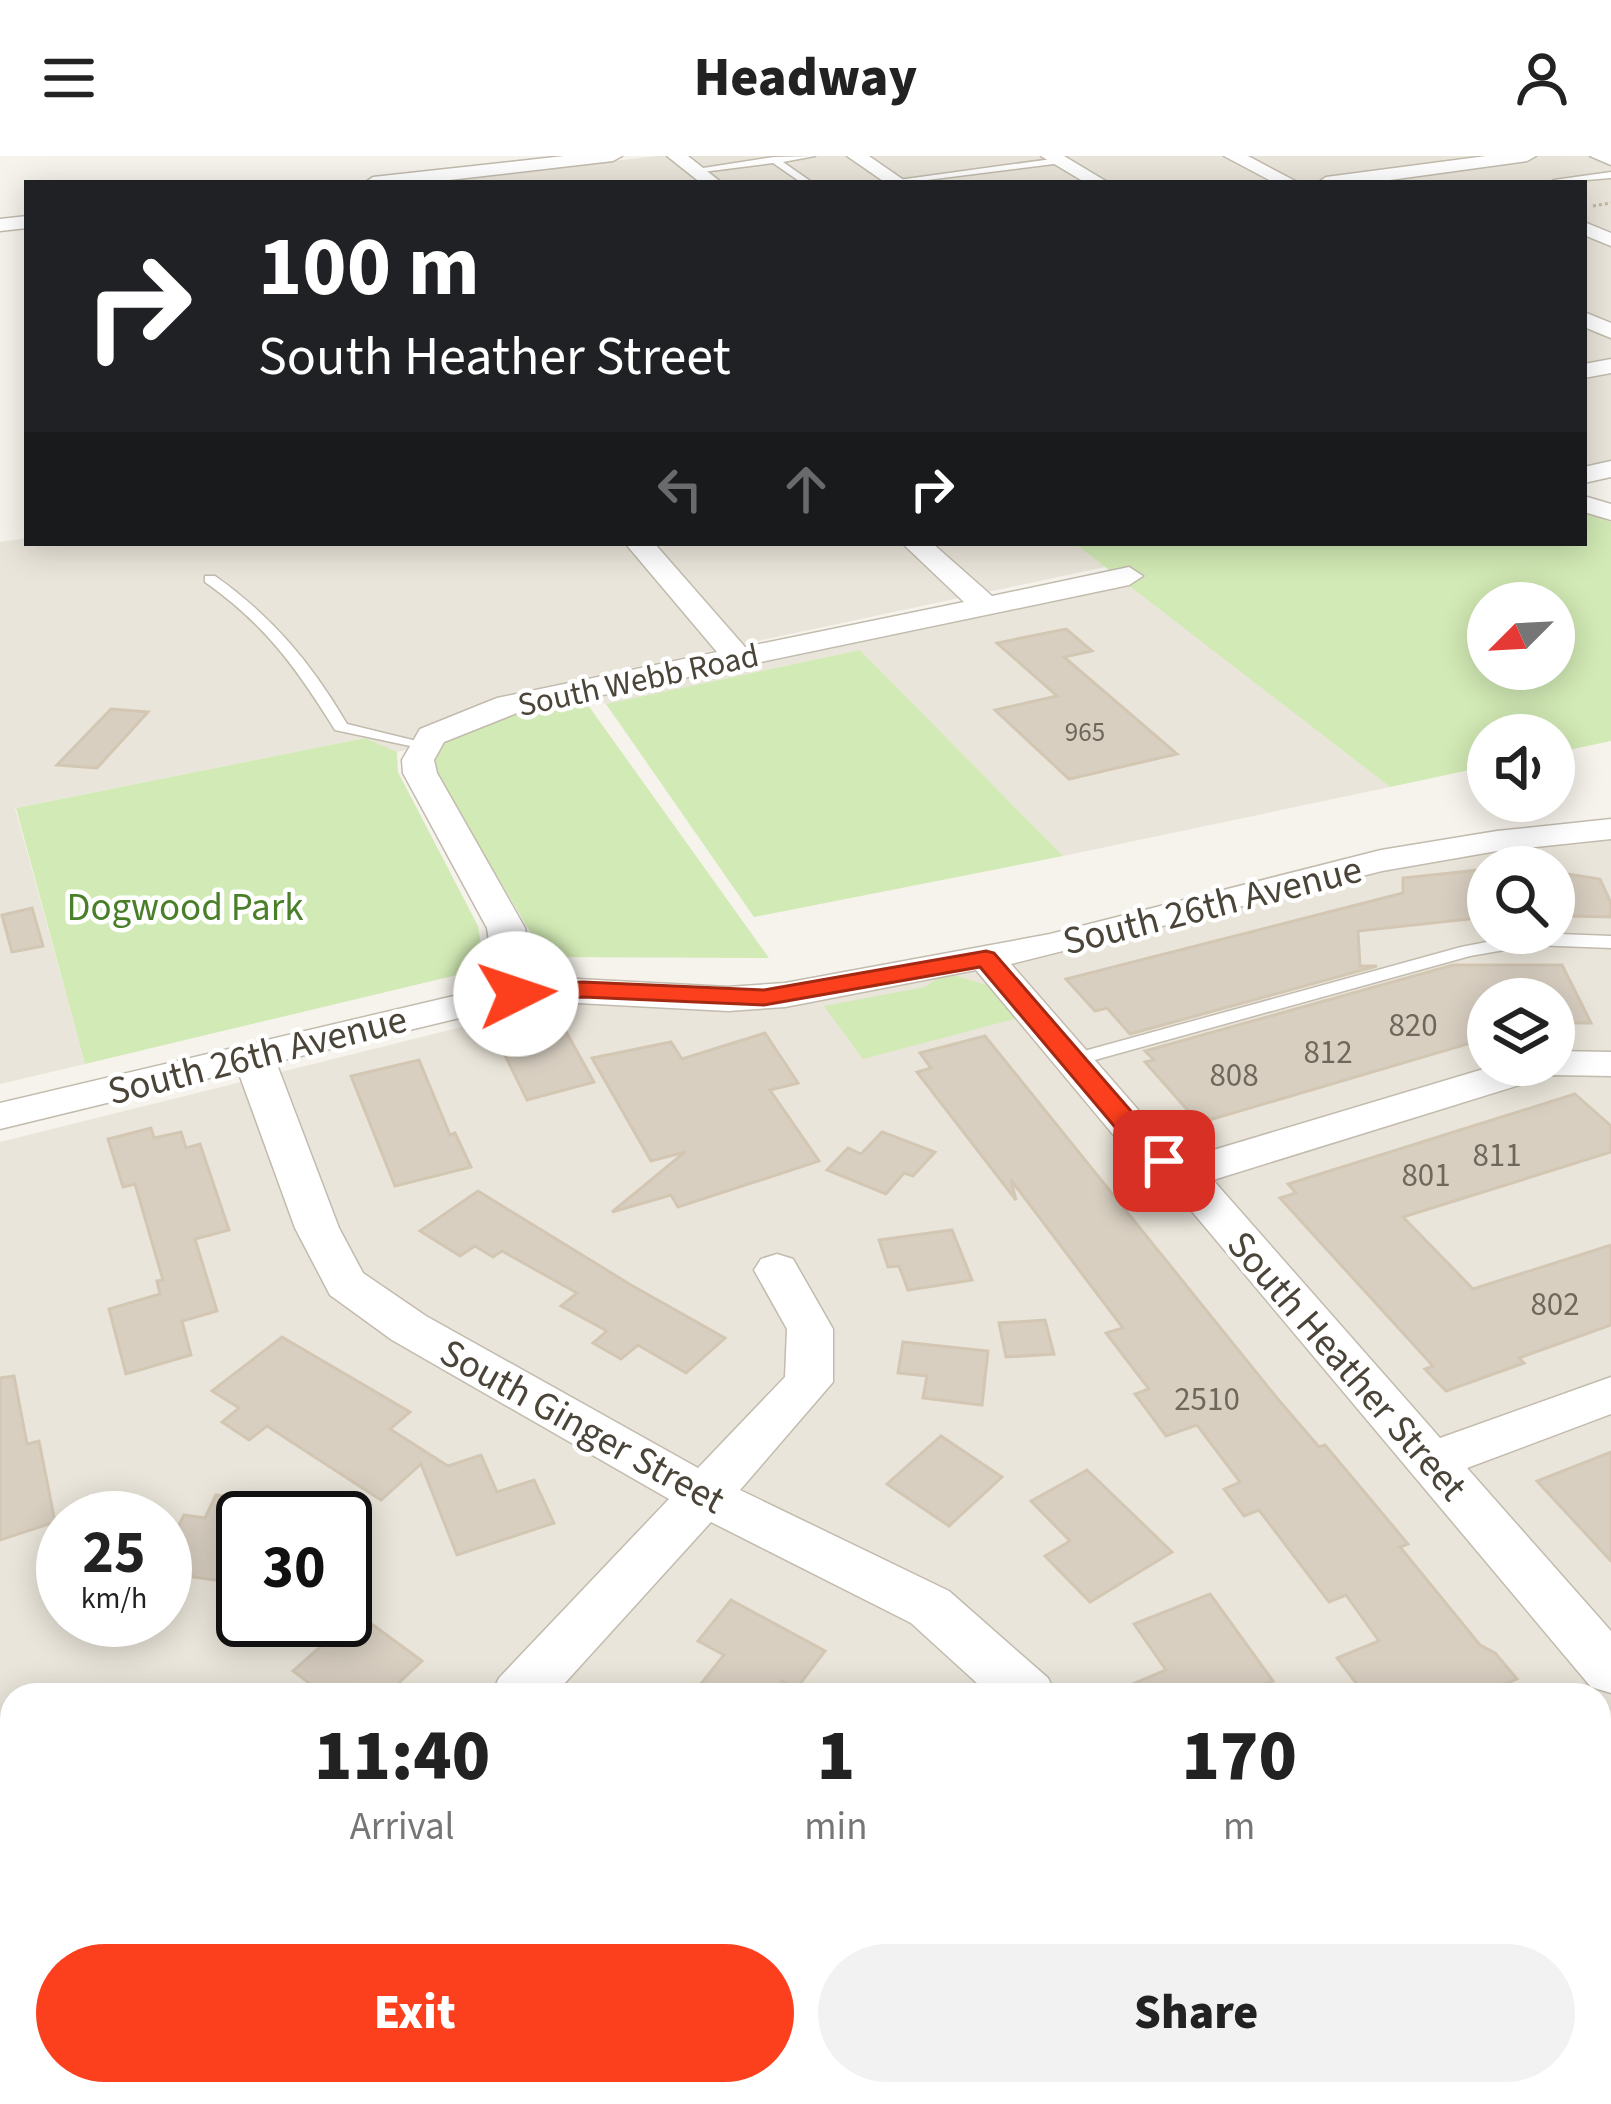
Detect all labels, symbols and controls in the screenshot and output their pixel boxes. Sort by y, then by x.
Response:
text: Headway [694,40,917,117]
icon: menu [36,45,102,111]
icon: person [1509,45,1575,111]
text: 100 m [258,208,480,328]
icon: right [60,228,216,384]
text: South Heather Street [258,319,731,396]
icon: left [647,456,713,522]
icon: ahead [773,456,839,522]
icon: right [899,456,965,522]
north arrow [1467,582,1575,690]
map controls [1467,582,1575,1086]
street label: South Webb Road [513,632,763,729]
house number: 965 [1065,713,1105,752]
button: sound [1467,714,1575,822]
street label: South 26th Avenue [1057,842,1368,970]
button: search [1467,846,1575,954]
park label: Dogwood Park [66,880,304,936]
position arrow [453,931,579,1057]
button: layers [1467,978,1575,1086]
street label: South 26th Avenue [102,992,413,1120]
house number: 820 [1388,1002,1438,1049]
house number: 812 [1303,1029,1353,1076]
house number: 808 [1209,1052,1259,1099]
pin [1113,1110,1215,1212]
icon: arrive [1131,1128,1197,1194]
house number: 811 [1472,1132,1522,1179]
house number: 801 [1401,1152,1451,1199]
street label: South Heather Street [1213,1219,1480,1514]
house number: 802 [1530,1281,1580,1328]
street label: South Ginger Street [429,1325,735,1528]
house number: 2510 [1174,1376,1240,1423]
speed limit sign: 30 [216,1491,372,1647]
text: 25 [82,1511,146,1596]
text: km/h [81,1577,147,1620]
text: 11:40 [314,1705,490,1808]
text: 1 [817,1705,855,1808]
text: 170 [1182,1705,1297,1808]
text: Arrival [350,1799,455,1855]
text: min [804,1799,868,1855]
text: m [1223,1799,1255,1855]
button: Exit [36,1944,794,2082]
button: Share [818,1944,1575,2082]

